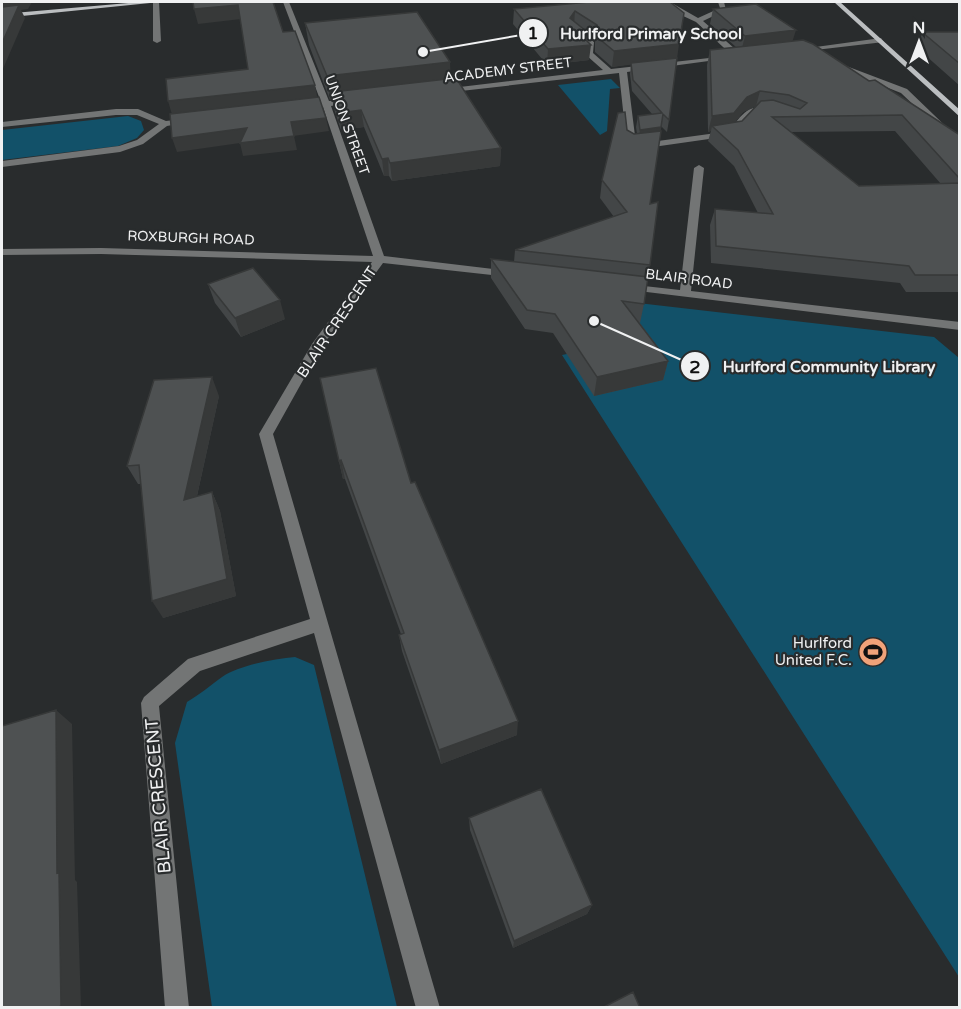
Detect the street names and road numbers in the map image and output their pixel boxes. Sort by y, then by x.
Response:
street label: ACADEMY STREET [443,54,574,86]
street label: UNION STREET [321,73,373,178]
street label: ROXBURGH ROAD [127,227,255,249]
street label: BLAIR CRESCENT [293,263,381,381]
street label: BLAIR ROAD [644,265,734,293]
street label: BLAIR CRESCENT [140,717,176,875]

